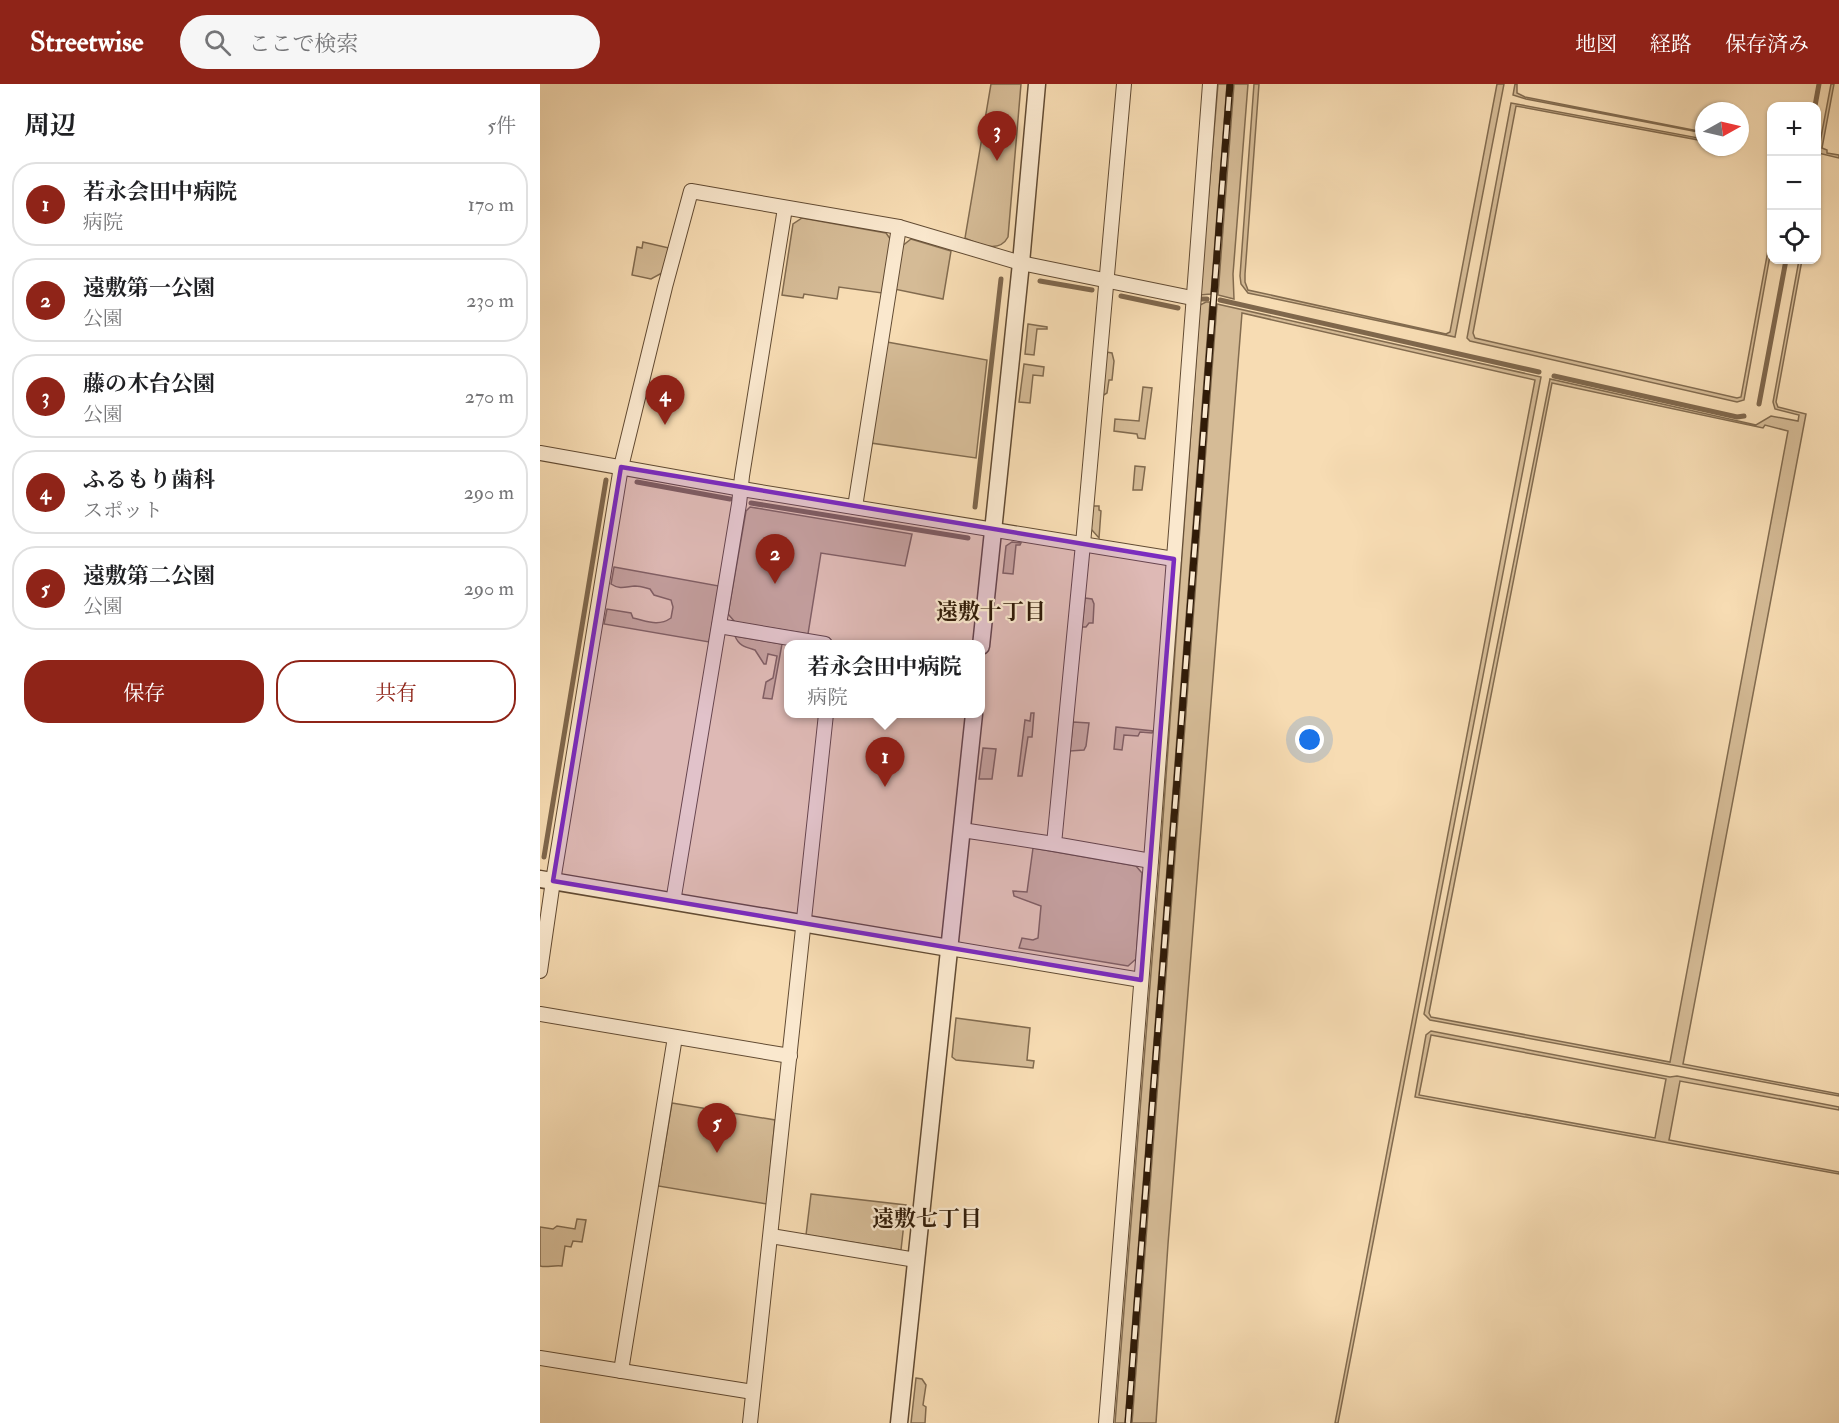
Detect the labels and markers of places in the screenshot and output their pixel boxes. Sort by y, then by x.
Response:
pin: 3 [978,112,1016,161]
pin: 4 [646,376,684,425]
pin: 2 [756,534,794,584]
pin: 1 [866,738,904,787]
pin: 5 [698,1104,736,1153]

